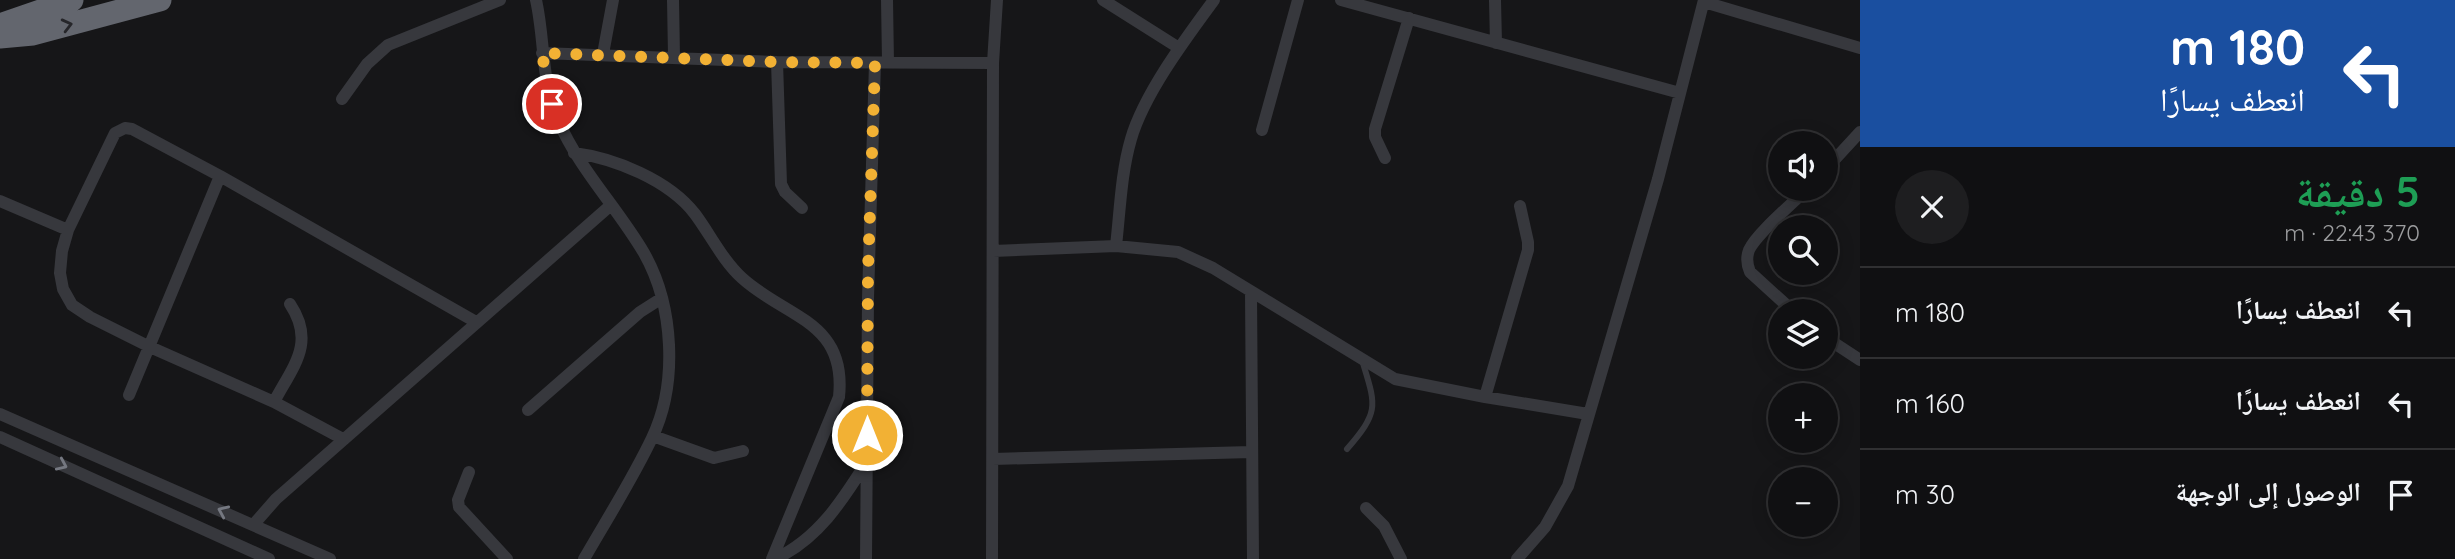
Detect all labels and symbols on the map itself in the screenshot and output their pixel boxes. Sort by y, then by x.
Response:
one-way arrow [61,19,73,33]
pin [522,74,582,134]
position arrow [830,398,904,472]
one-way arrow [55,457,67,471]
one-way arrow [218,505,230,519]

